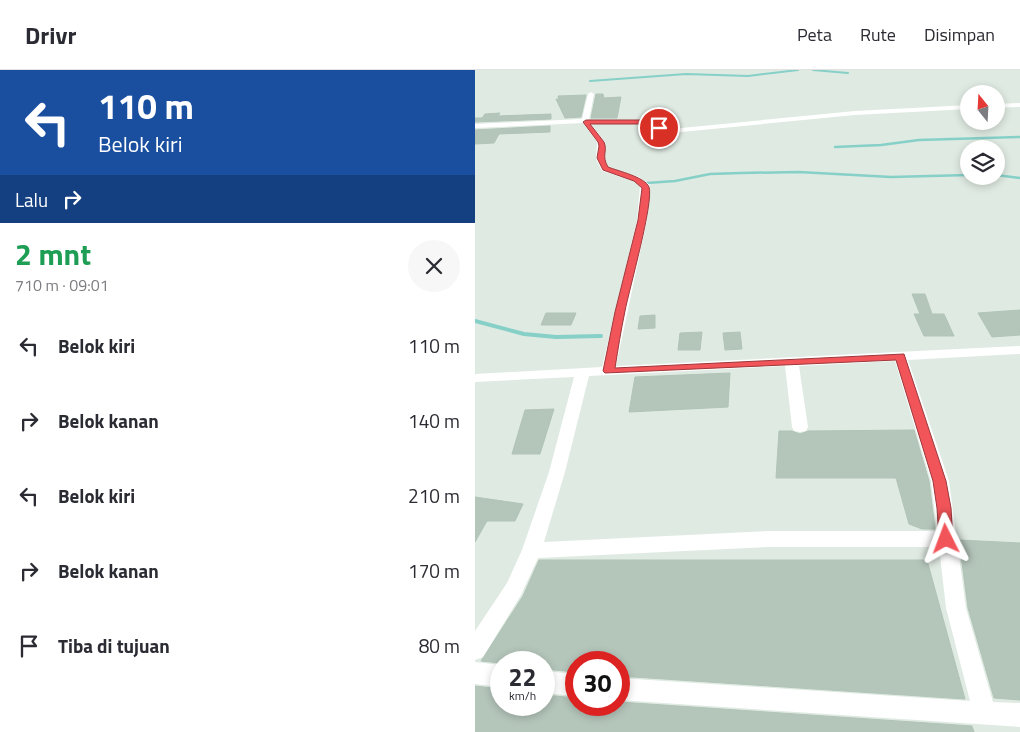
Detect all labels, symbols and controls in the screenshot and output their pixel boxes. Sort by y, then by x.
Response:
text: Drivr [25,17,76,53]
text: Peta [797,21,832,48]
text: Rute [860,21,896,48]
text: Disimpan [924,21,995,48]
text: 110 m [98,79,194,133]
north arrow [960,85,1005,130]
map controls [960,85,1005,185]
icon: left [15,90,80,155]
pin [638,107,680,149]
icon: arrive [645,114,673,142]
text: Belok kiri [98,127,183,161]
button: layers [960,140,1005,185]
text: Lalu [15,185,48,214]
icon: right [58,185,86,213]
text: 2 mnt [15,231,91,277]
button: close [408,240,460,292]
text: 710 m · 09:01 [15,273,109,297]
text: Belok kiri [58,331,135,360]
text: 110 m [408,331,460,360]
icon: left [15,332,43,360]
text: Belok kanan [58,406,159,435]
text: 140 m [408,406,460,435]
icon: right [15,407,43,435]
text: Belok kiri [58,481,135,510]
text: 210 m [408,481,460,510]
icon: left [15,482,43,510]
position arrow [919,512,971,564]
text: Belok kanan [58,556,159,585]
text: 170 m [408,556,460,585]
icon: right [15,557,43,585]
text: Tiba di tujuan [58,631,170,660]
text: 80 m [419,631,460,660]
icon: arrive [15,632,43,660]
speed limit sign: 30 [565,651,630,716]
text: 22 [508,658,537,696]
text: km/h [509,686,536,705]

